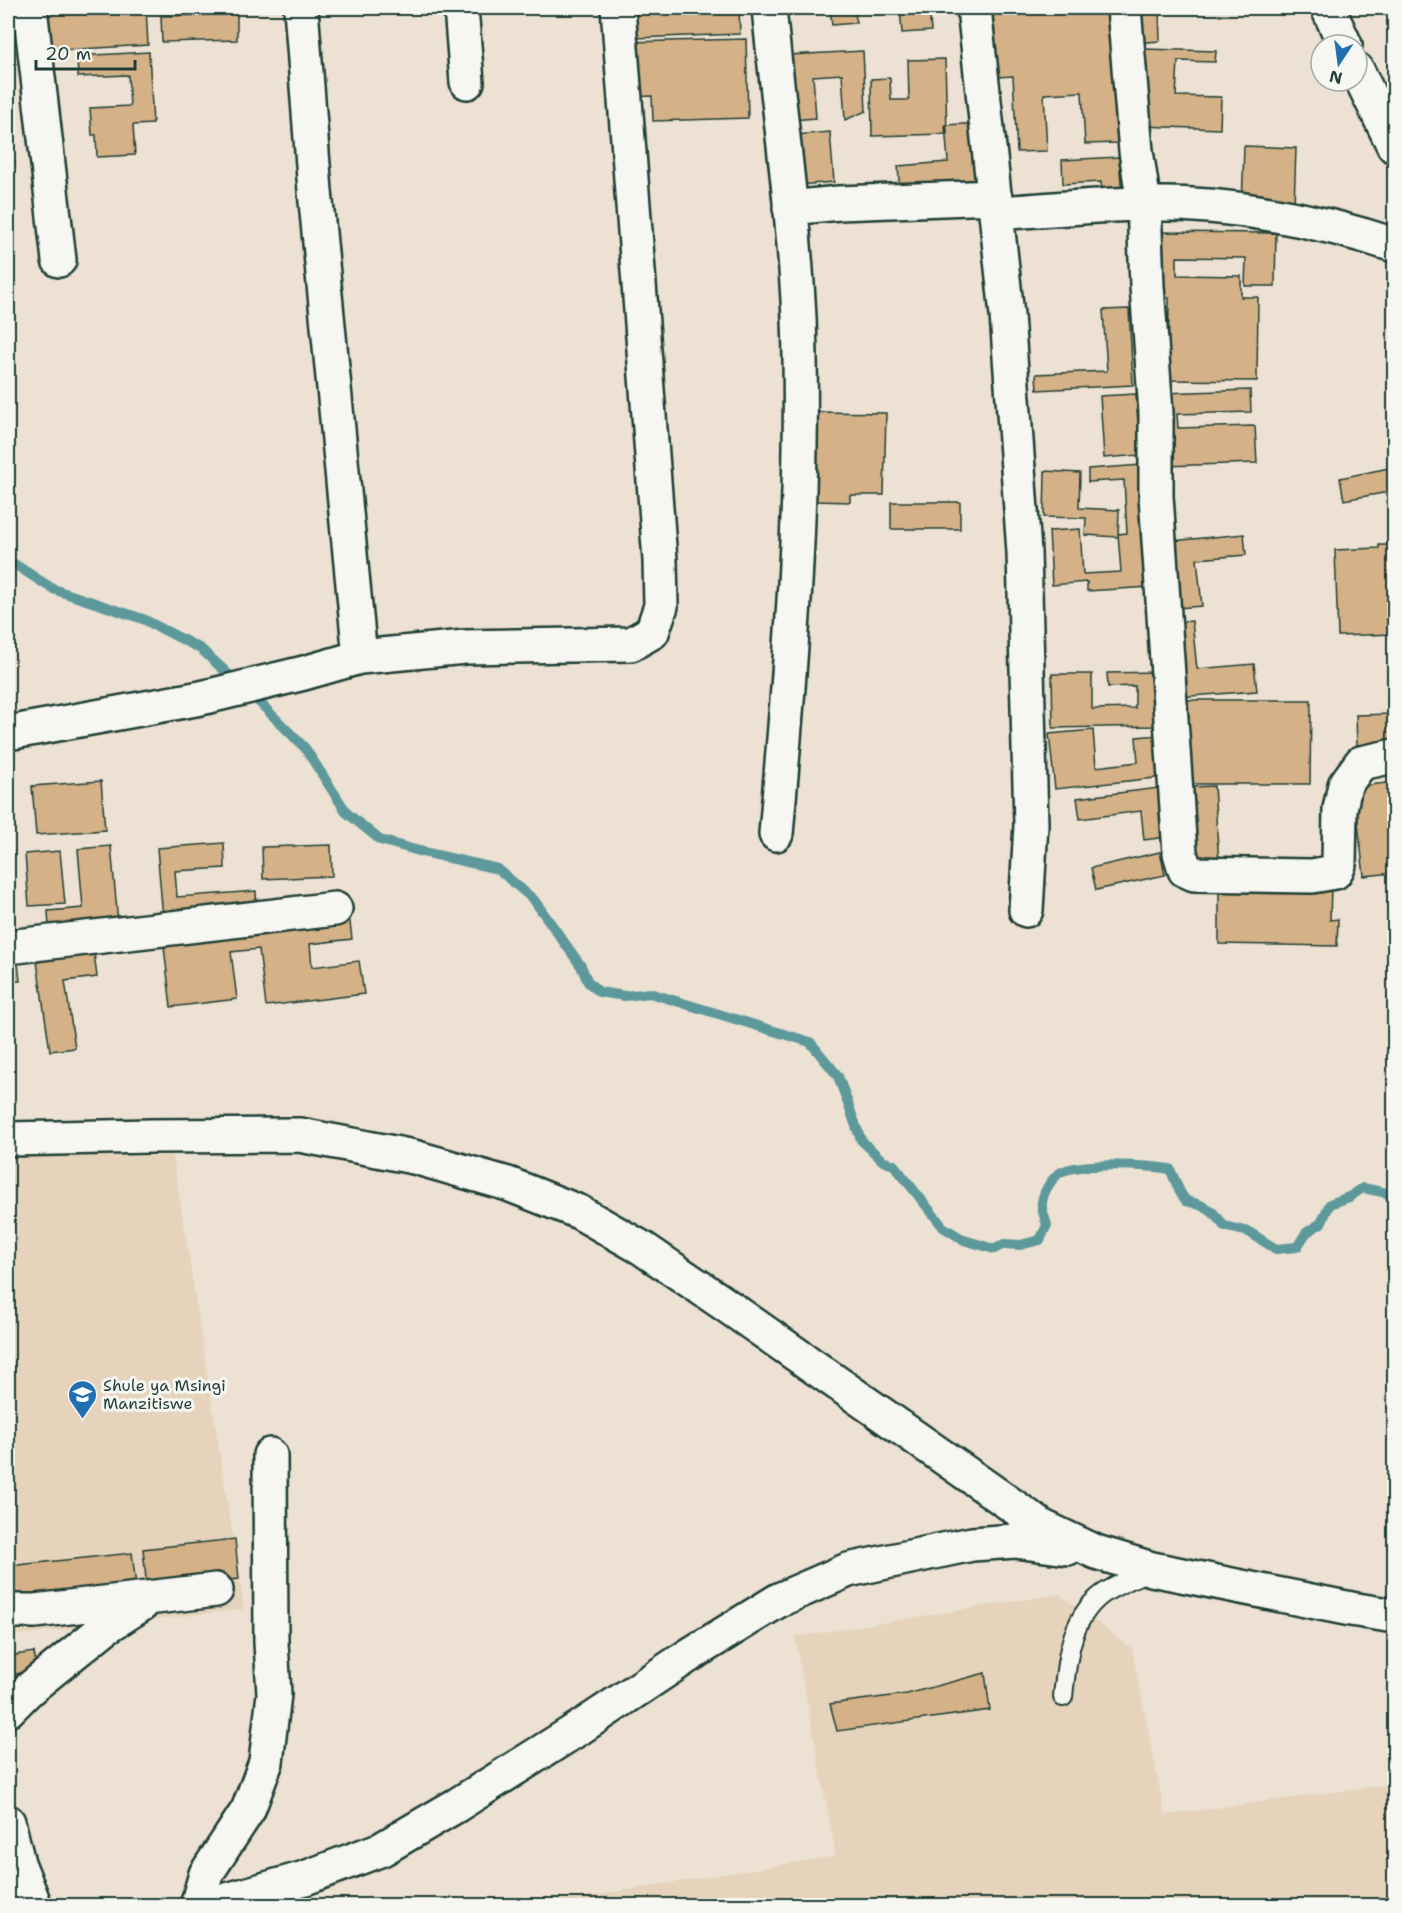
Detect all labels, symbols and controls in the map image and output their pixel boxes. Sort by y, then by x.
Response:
scale bar [36,33,135,71]
north arrow [1309,33,1369,93]
text: 20 m [45,42,91,66]
text: N [1327,65,1344,89]
place label: Shule ya Msingi Manzitiswe [103,1375,226,1414]
school or university icon: Shule ya Msingi Manzitiswe [66,1378,98,1420]

